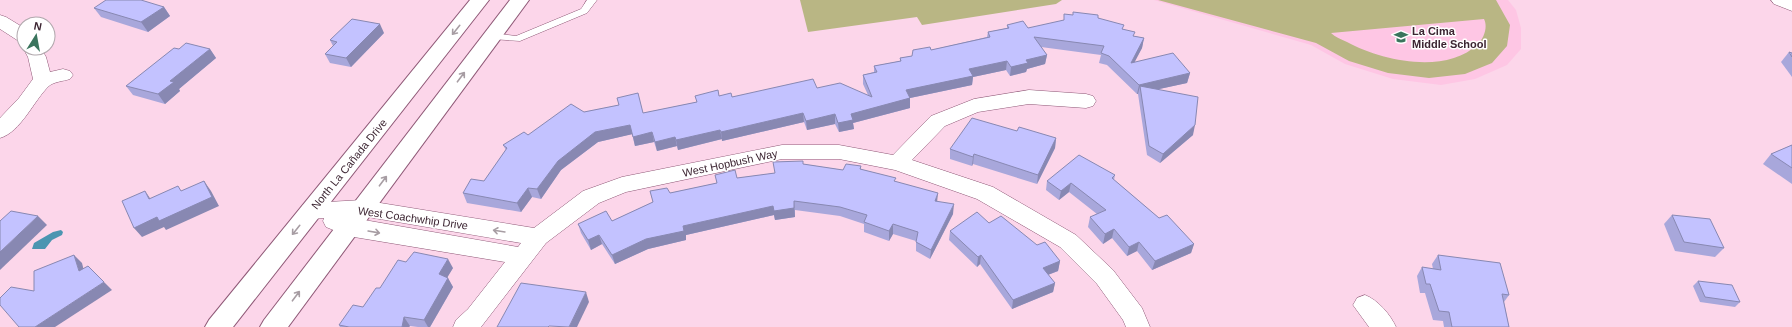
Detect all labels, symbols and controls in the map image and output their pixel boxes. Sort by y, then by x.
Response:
north arrow [16,16,56,56]
text: N [33,20,43,33]
one-way arrow [451,25,460,36]
place label: La Cima Middle School [1412,25,1487,50]
school or university icon: La Cima Middle School [1393,29,1409,45]
one-way arrow [457,72,466,83]
street label: North La Cañada Drive [309,117,389,211]
street label: West Hopbush Way [682,147,779,179]
one-way arrow [379,175,387,186]
street label: West Coachwhip Drive [357,204,469,232]
one-way arrow [291,225,300,236]
one-way arrow [493,227,506,235]
one-way arrow [367,228,380,236]
one-way arrow [292,290,301,301]

